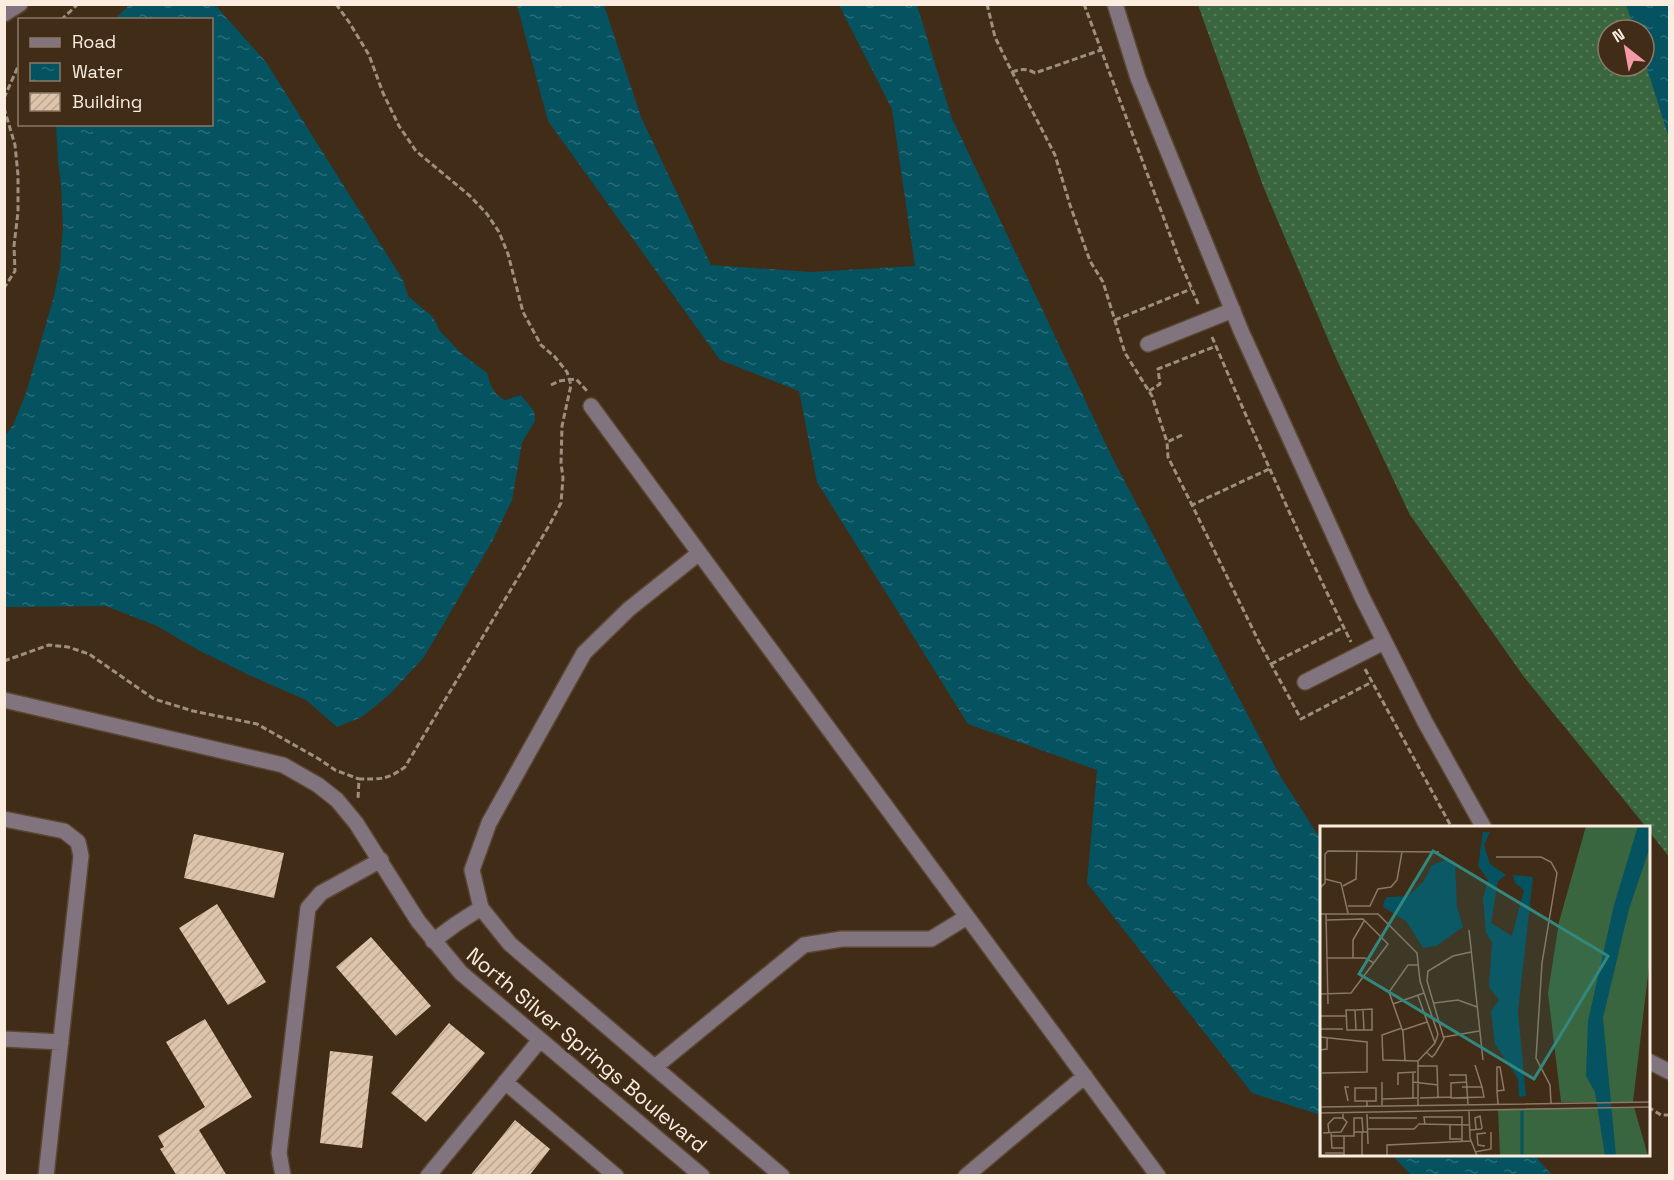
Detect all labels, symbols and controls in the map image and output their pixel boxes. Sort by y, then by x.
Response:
legend [18,18,213,126]
north arrow [1596,18,1656,78]
text: N [1609,24,1629,47]
text: Road [72,30,116,53]
text: Water [72,60,123,83]
text: Building [72,90,142,113]
inset map [1320,826,1650,1156]
street label: North Silver Springs Boulevard [461,941,713,1159]

